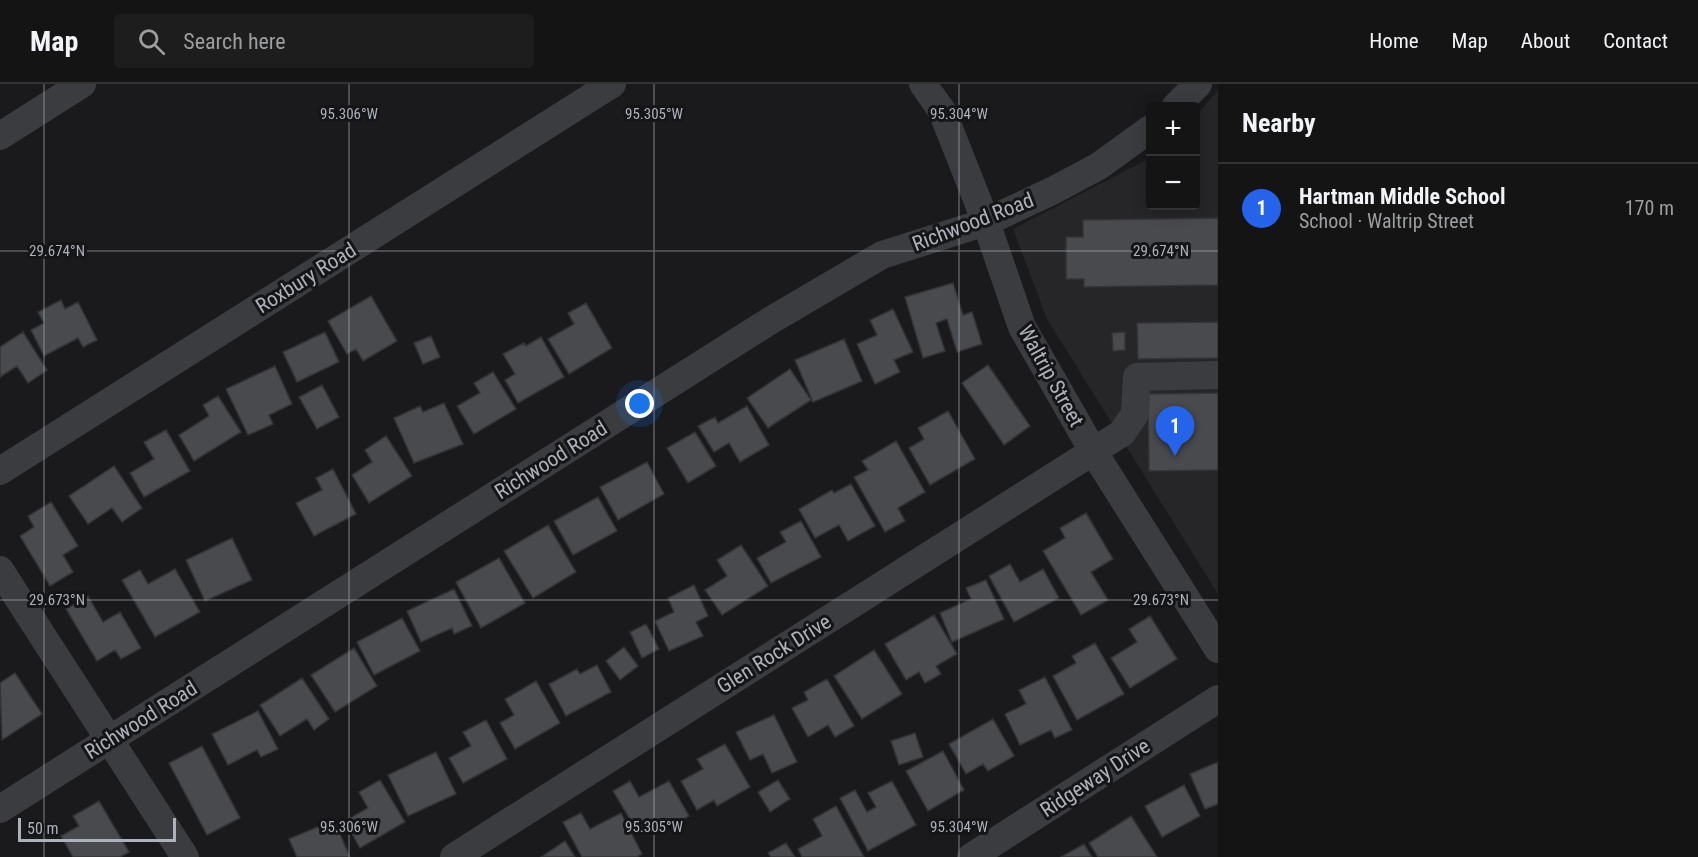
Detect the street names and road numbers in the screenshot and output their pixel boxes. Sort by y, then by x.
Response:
street label: Richwood Road [909,188,1037,256]
street label: Roxbury Road [252,238,360,318]
street label: Waltrip Street [1013,321,1089,431]
street label: Richwood Road [490,416,612,504]
street label: Glen Rock Drive [713,609,835,699]
street label: Richwood Road [80,676,202,764]
street label: Ridgeway Drive [1036,734,1154,822]

